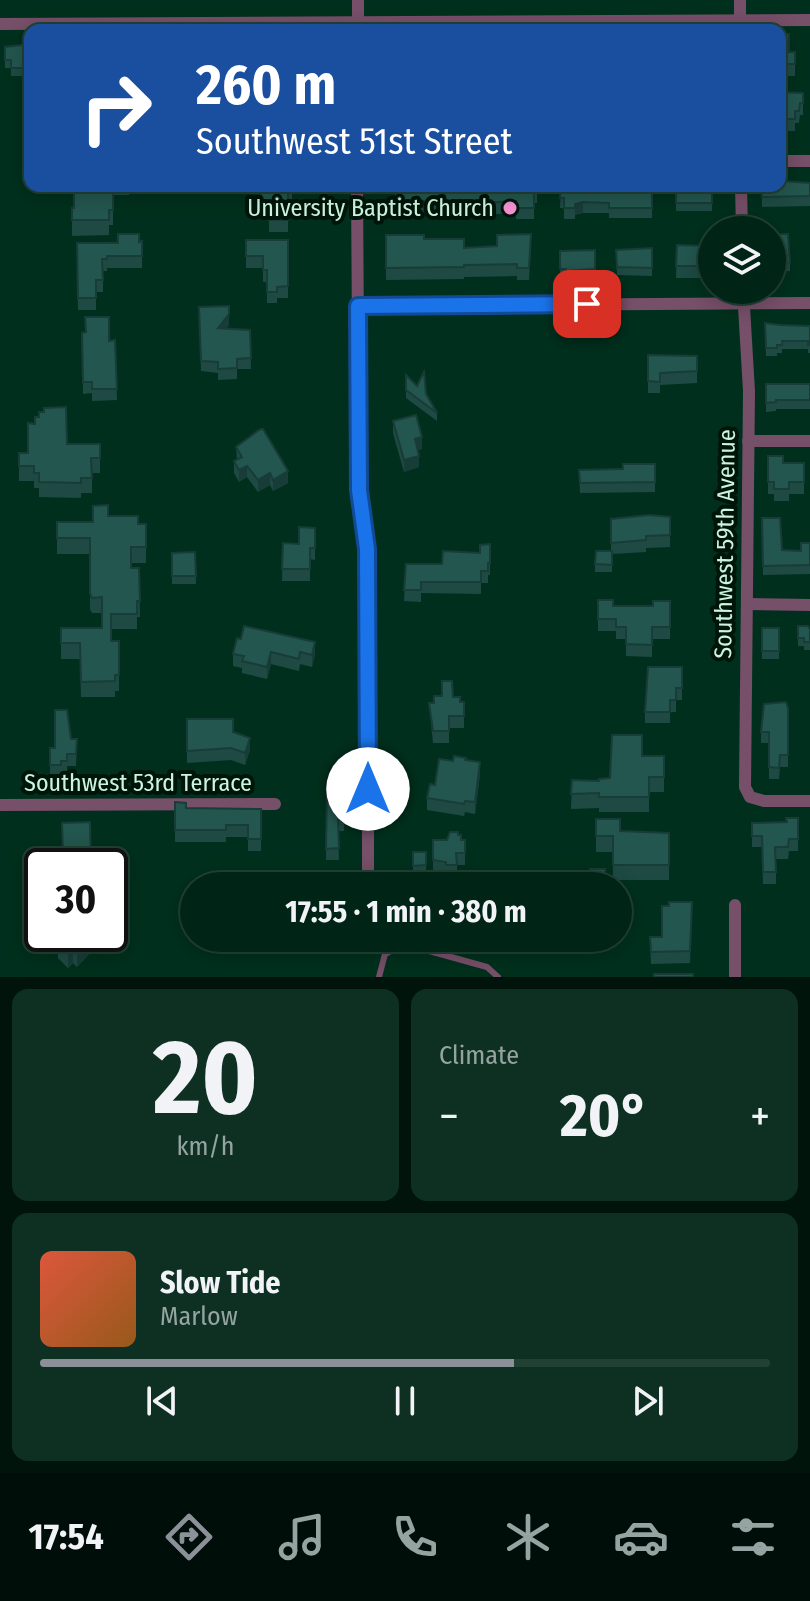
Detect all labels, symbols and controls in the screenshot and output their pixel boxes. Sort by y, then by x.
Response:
text: 260 m [196,52,336,119]
icon: right [64,56,168,160]
text: Southwest 51st Street [196,120,512,164]
place label: University Baptist Church [247,194,494,222]
marker: University Baptist Church [501,199,519,217]
map controls [698,216,786,304]
button: layers [698,216,786,304]
pin [553,270,621,338]
icon: arrive [565,282,609,326]
street label: Southwest 59th Avenue [709,429,741,659]
position arrow [326,747,410,831]
street label: Southwest 53rd Terrace [24,769,252,797]
speed limit sign: 30 [24,848,128,952]
text: 17:55 · 1 min · 380 m [285,894,527,930]
text: 20 [153,1016,258,1141]
text: Climate [439,1040,519,1071]
text: 20° [560,1080,649,1152]
text: − [439,1090,459,1143]
text: + [750,1090,770,1143]
text: km/h [177,1131,234,1162]
text: Slow Tide [160,1265,281,1301]
text: Marlow [160,1301,238,1332]
icon: previous [140,1379,184,1423]
icon: pause [383,1379,427,1423]
icon: next [626,1379,670,1423]
icon: directions [161,1509,217,1565]
icon: music [274,1509,330,1565]
icon: phone [387,1509,443,1565]
icon: climate [500,1509,556,1565]
icon: car [613,1509,669,1565]
icon: filters [725,1509,781,1565]
text: 17:54 [28,1515,104,1559]

